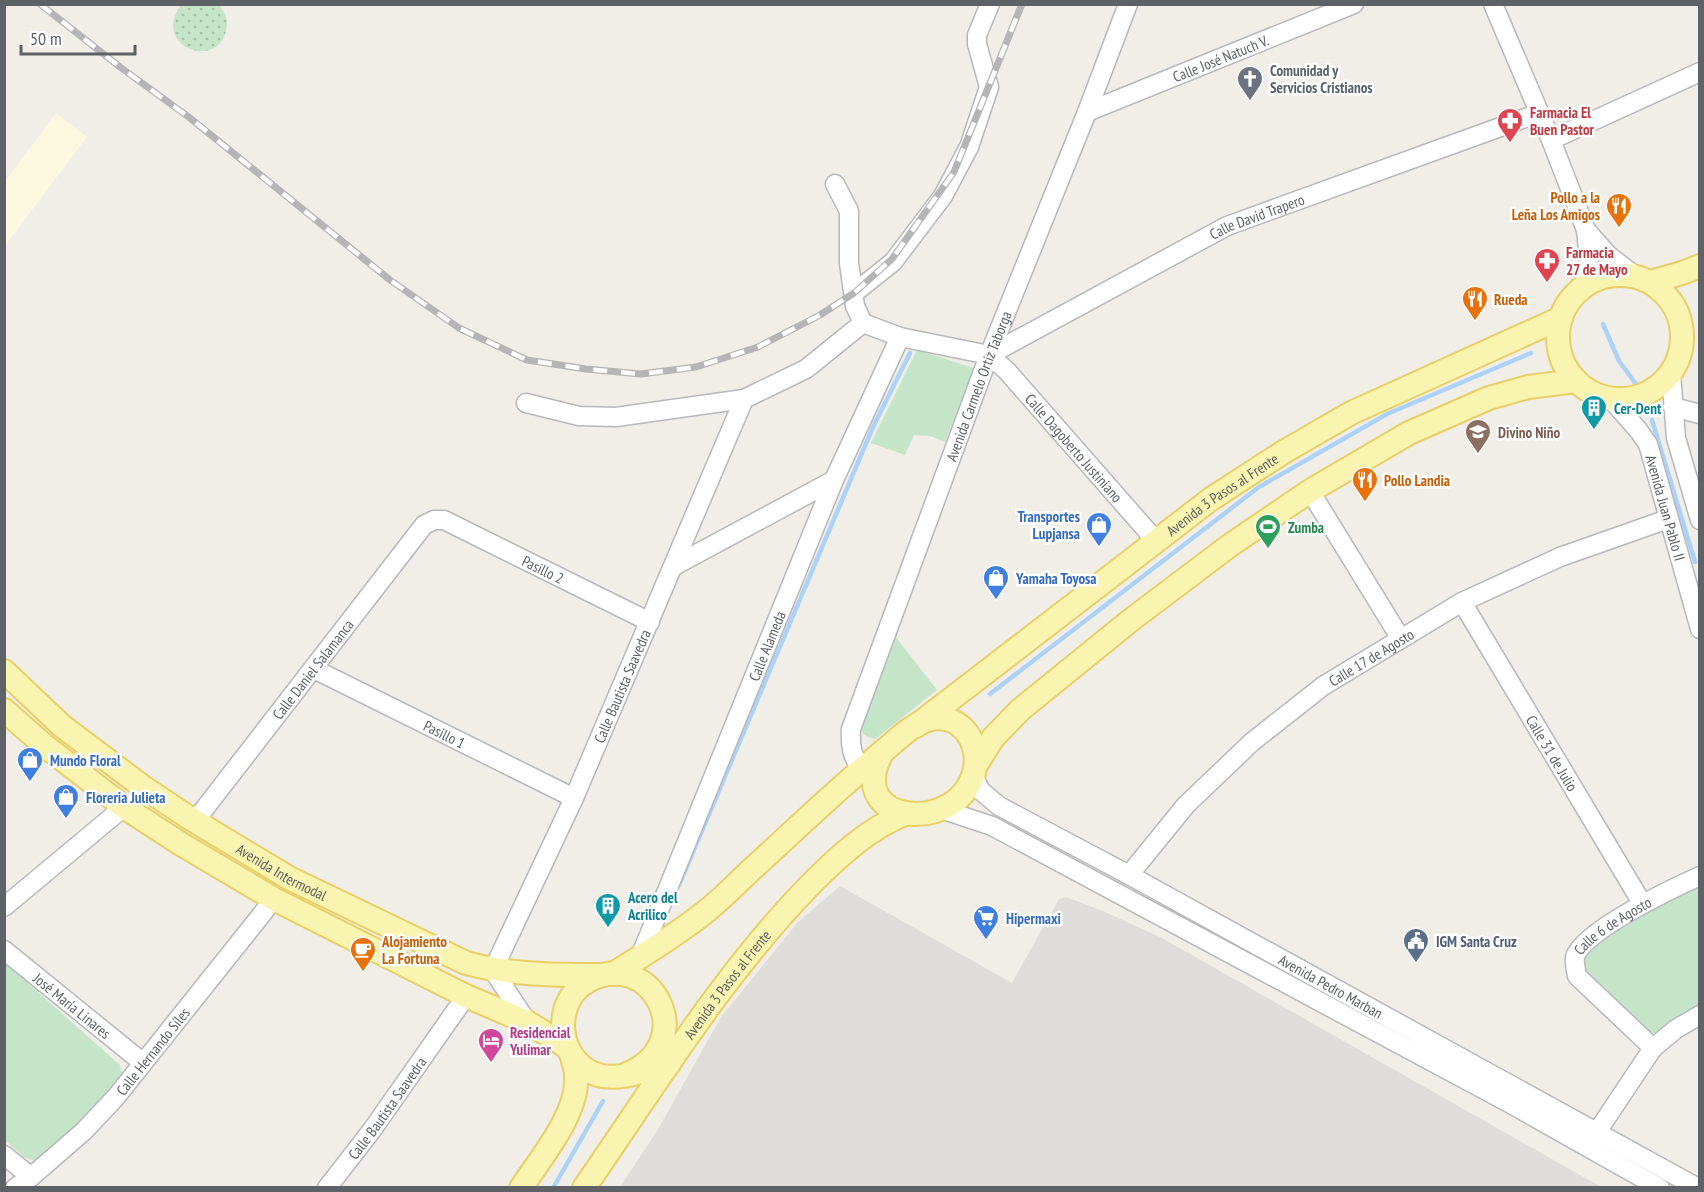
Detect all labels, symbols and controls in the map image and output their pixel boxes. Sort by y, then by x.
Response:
scale bar [21,18,135,56]
text: 50 m [30,27,62,50]
street label: Calle José Natuch V. [1170,30,1271,86]
place label: Comunidad y Servicios Cristianos [1270,61,1373,97]
church icon: Comunidad y Servicios Cristianos [1235,64,1265,102]
place label: Farmacia El Buen Pastor [1530,103,1595,139]
pharmacy icon: Farmacia El Buen Pastor [1495,106,1525,144]
place label: Pollo a la Leña Los Amigos [1512,188,1600,224]
street label: Calle David Trapero [1206,189,1307,243]
restaurant icon: Pollo a la Leña Los Amigos [1604,191,1634,229]
place label: Farmacia 27 de Mayo [1566,243,1628,279]
pharmacy icon: Farmacia 27 de Mayo [1532,246,1562,284]
restaurant icon: Rueda [1460,284,1490,322]
place label: Rueda [1494,290,1528,309]
street label: Avenida Carmelo Ortiz Taborga [941,308,1015,464]
street label: Calle Dagoberto Justiniano [1021,389,1127,506]
building icon: Cer-Dent [1579,393,1609,431]
place label: Cer-Dent [1614,399,1662,418]
school or university icon: Divino Niño [1463,417,1493,455]
place label: Divino Niño [1498,423,1560,442]
street label: Avenida 3 Pasos al Frente [1162,449,1282,540]
street label: Avenida Juan Pablo II [1642,453,1690,563]
restaurant icon: Pollo Landia [1350,465,1380,503]
place label: Pollo Landia [1384,471,1450,490]
place label: Transportes Lupjansa [1017,507,1080,543]
shop icon: Transportes Lupjansa [1084,510,1114,548]
sports icon: Zumba [1253,512,1283,550]
place label: Zumba [1288,518,1324,537]
street label: Pasillo 2 [519,551,567,587]
shop icon: Yamaha Toyosa [981,563,1011,601]
place label: Yamaha Toyosa [1015,569,1097,588]
street label: Calle Alameda [744,608,789,684]
street label: Calle Daniel Salamanca [268,615,357,723]
street label: Calle 17 de Agosto [1325,624,1417,690]
street label: Calle Bautista Saavedra [589,626,654,746]
street label: Calle 31 de Julio [1522,712,1582,794]
street label: Pasillo 1 [421,716,469,752]
shop icon: Mundo Floral [15,745,45,783]
place label: Mundo Floral [50,751,121,770]
shop icon: Floreria Julieta [51,782,81,820]
place label: Floreria Julieta [86,788,166,807]
street label: Avenida Intermodal [233,839,331,905]
place label: Acero del Acrilico [627,888,678,924]
building icon: Acero del Acrilico [593,891,623,929]
street label: Calle 6 de Agosto [1569,892,1654,958]
supermarket icon: Hipermaxi [971,903,1001,941]
place label: Hipermaxi [1006,909,1061,928]
street label: Avenida 3 Pasos al Frente [679,926,775,1043]
public building icon: IGM Santa Cruz [1401,926,1431,964]
place label: Alojamiento La Fortuna [381,932,447,968]
place label: IGM Santa Cruz [1436,932,1517,951]
cafe icon: Alojamiento La Fortuna [348,935,378,973]
street label: Avenida Pedro Marban [1276,950,1386,1022]
street label: José María Linares [29,968,115,1043]
street label: Calle Hernando Síles [112,1003,194,1099]
place label: Residencial Yulimar [509,1023,571,1059]
hotel icon: Residencial Yulimar [476,1026,506,1064]
street label: Calle Bautista Saavedra [344,1053,430,1163]

